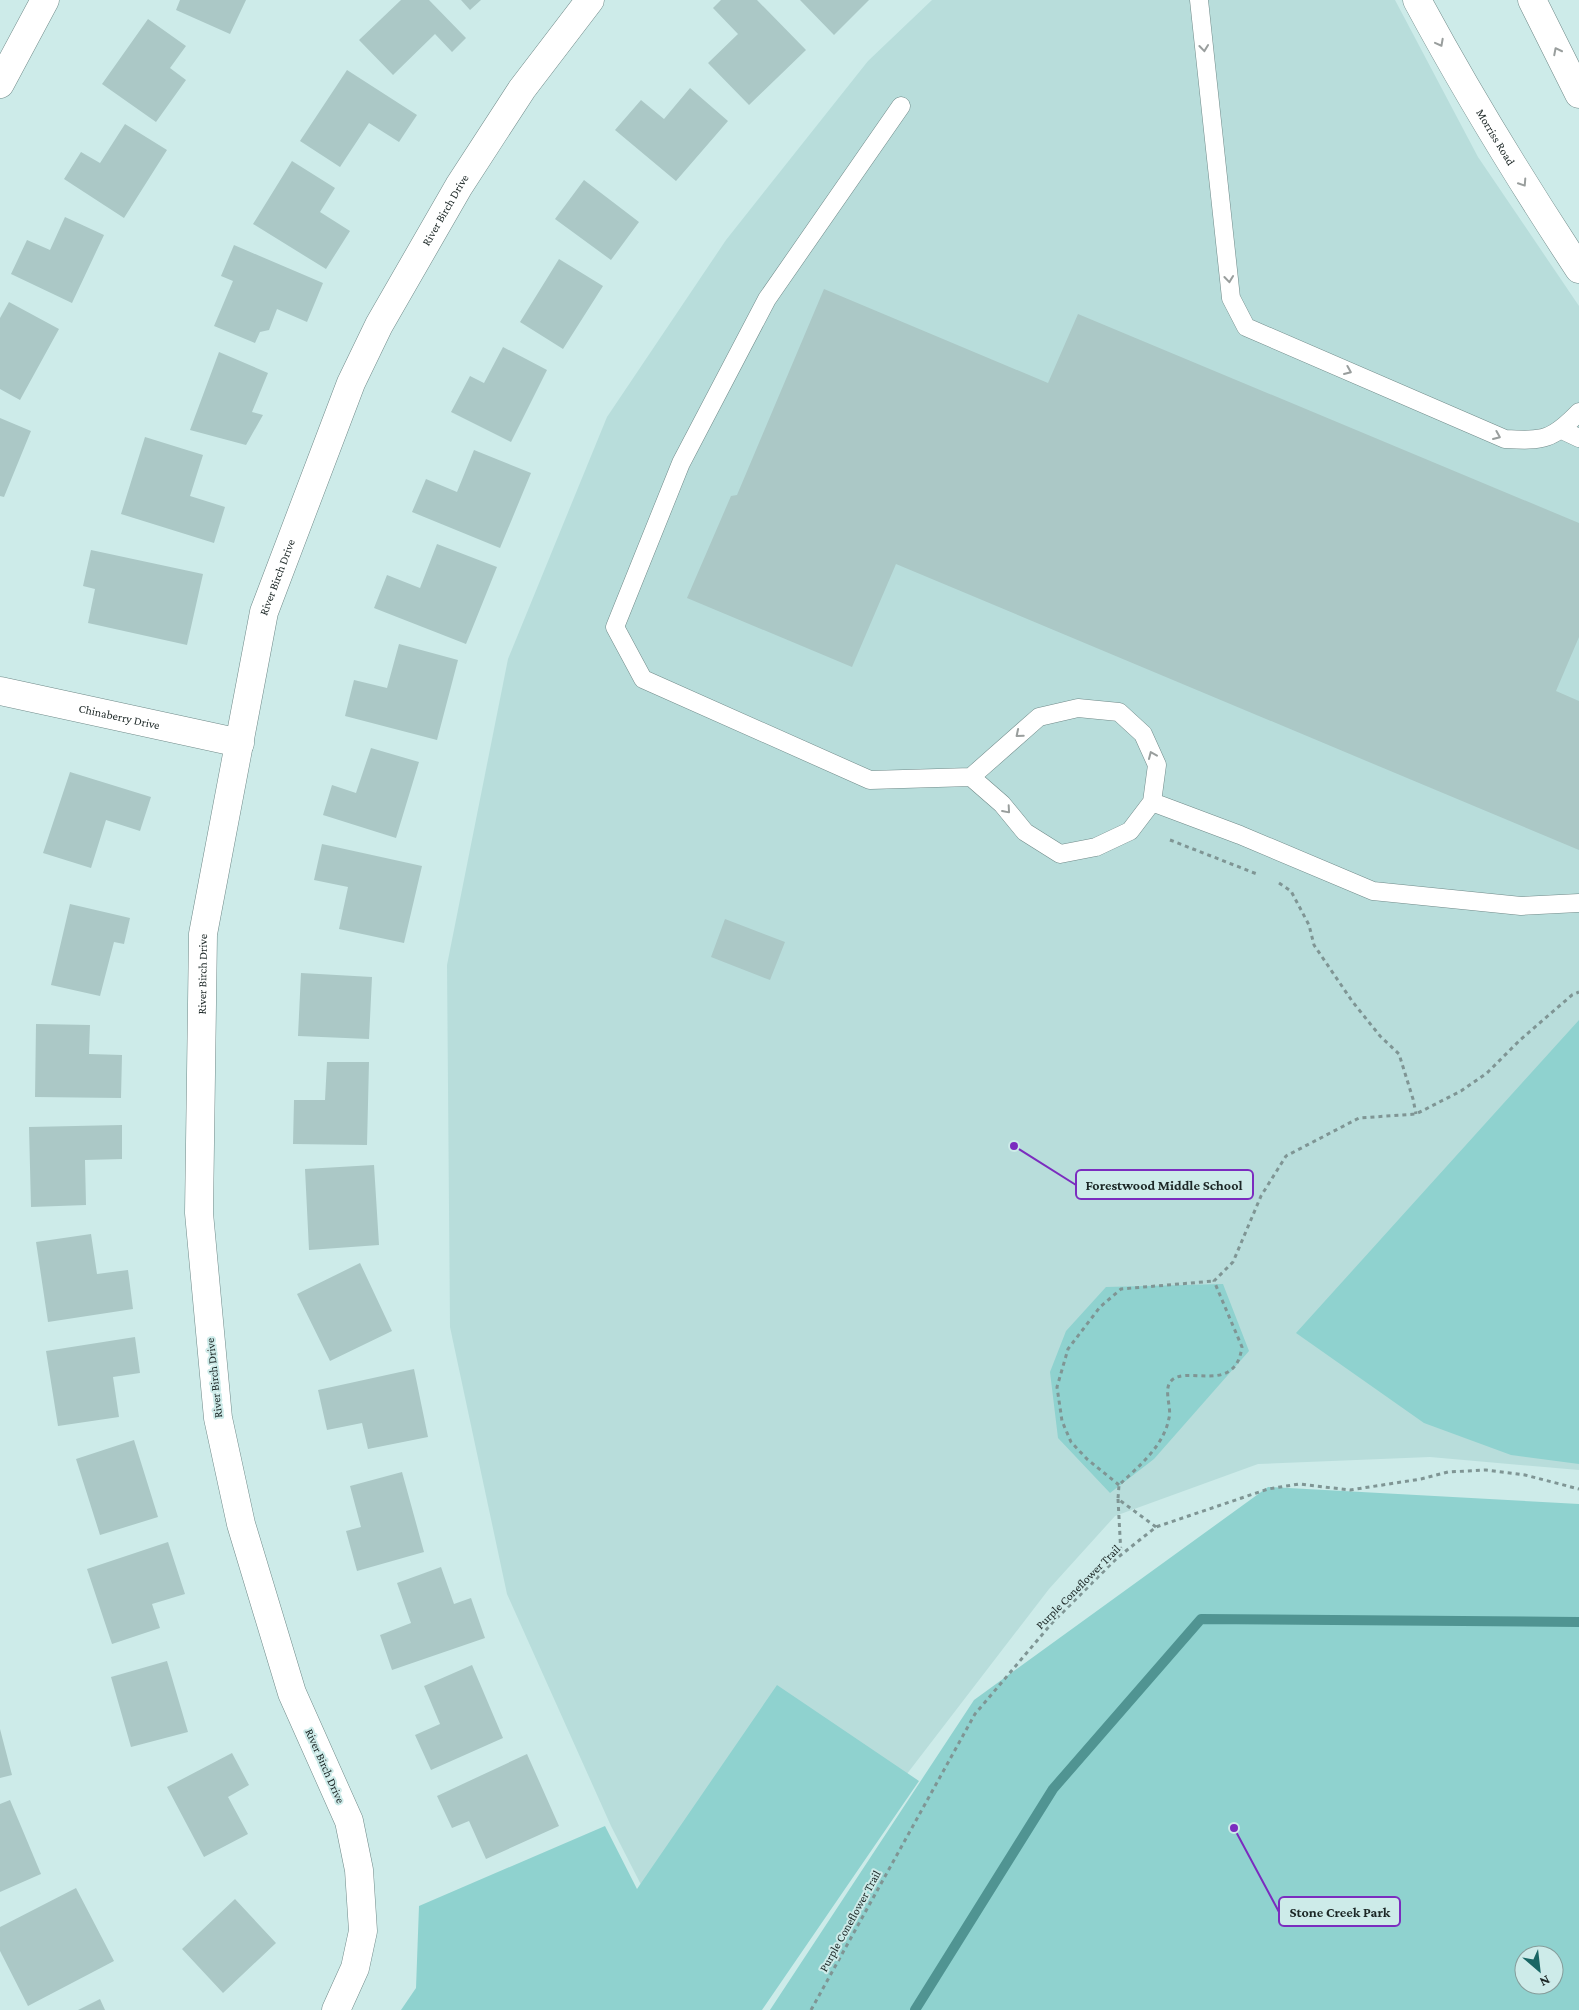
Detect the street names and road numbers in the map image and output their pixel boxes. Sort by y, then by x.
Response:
street label: Morriss Road [1473,106,1518,169]
street label: River Birch Drive [419,172,472,248]
street label: River Birch Drive [256,537,298,617]
street label: Chinaberry Drive [77,701,161,732]
street label: River Birch Drive [195,934,210,1014]
street label: River Birch Drive [203,1337,225,1419]
street label: Purple Coneflower Trail [1033,1542,1123,1632]
street label: River Birch Drive [302,1726,348,1806]
street label: Purple Coneflower Trail [816,1868,884,1974]

